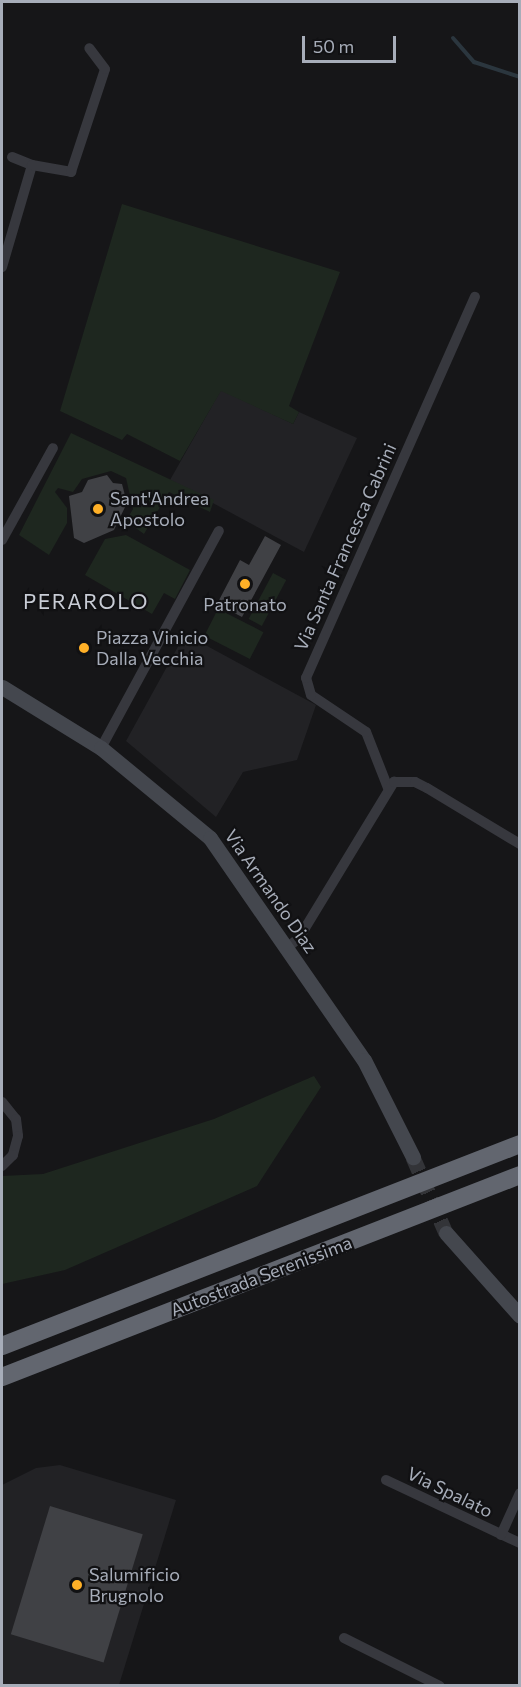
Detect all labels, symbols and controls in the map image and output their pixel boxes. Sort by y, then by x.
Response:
scale bar [305,24,400,62]
text: 50 m [313,35,354,57]
street label: Via Santa Francesca Cabrini [289,440,401,654]
place label: Sant'Andrea Apostolo [110,488,209,530]
marker: Sant'Andrea Apostolo [91,502,105,516]
marker: Patronato [238,577,252,591]
district label: PERAROLO [23,588,149,614]
place label: Patronato [203,593,287,615]
place label: Piazza Vinicio Dalla Vecchia [96,627,208,670]
marker: Piazza Vinicio Dalla Vecchia [77,641,91,655]
street label: Via Armando Diaz [220,825,322,957]
street label: Autostrada Serenissima [167,1231,355,1321]
street label: Via Spalato [404,1462,496,1522]
place label: Salumificio Brugnolo [89,1564,180,1606]
marker: Salumificio Brugnolo [70,1578,84,1592]

